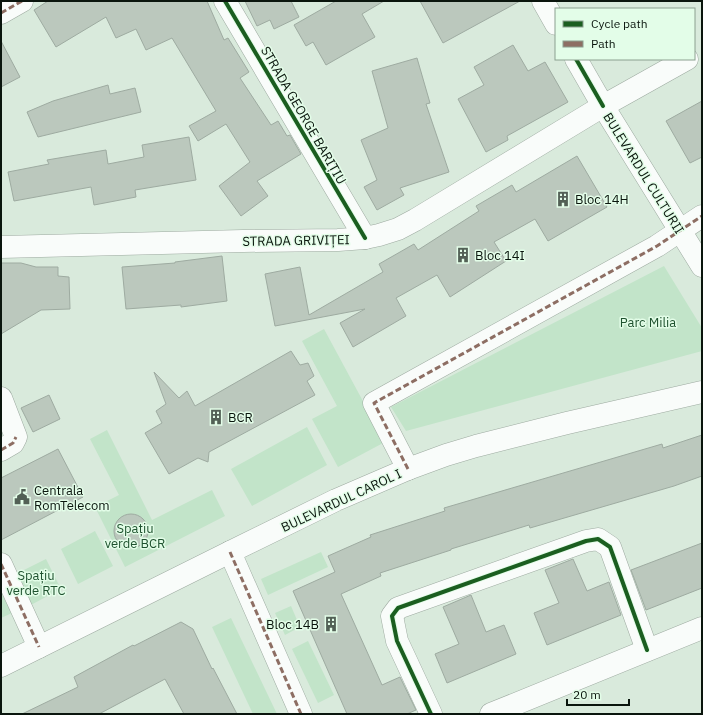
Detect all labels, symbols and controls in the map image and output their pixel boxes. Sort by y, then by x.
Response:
legend [555,8,695,60]
text: Cycle path [591,16,648,31]
text: Path [591,36,616,51]
street label: STRADA GEORGE BARIȚIU [257,43,350,187]
street label: BULEVARDUL CULTURII [599,109,688,237]
building icon: Bloc 14H [554,190,572,208]
place label: Bloc 14H [575,191,629,208]
street label: STRADA GRIVIȚEI [242,231,350,250]
building icon: Bloc 14I [454,246,472,264]
place label: Bloc 14I [475,247,525,264]
park label: Parc Milia [620,314,676,331]
building icon: BCR [207,408,225,426]
place label: BCR [228,409,253,426]
street label: BULEVARDUL CAROL I [278,465,404,536]
place label: Centrala RomTelecom [34,482,110,514]
public building icon: Centrala RomTelecom [13,488,31,506]
park label: Spațiu verde BCR [105,520,165,552]
park label: Spațiu verde RTC [6,567,66,599]
building icon: Bloc 14B [322,615,340,633]
place label: Bloc 14B [266,616,319,633]
scale bar [567,681,629,707]
text: 20 m [573,687,601,702]

